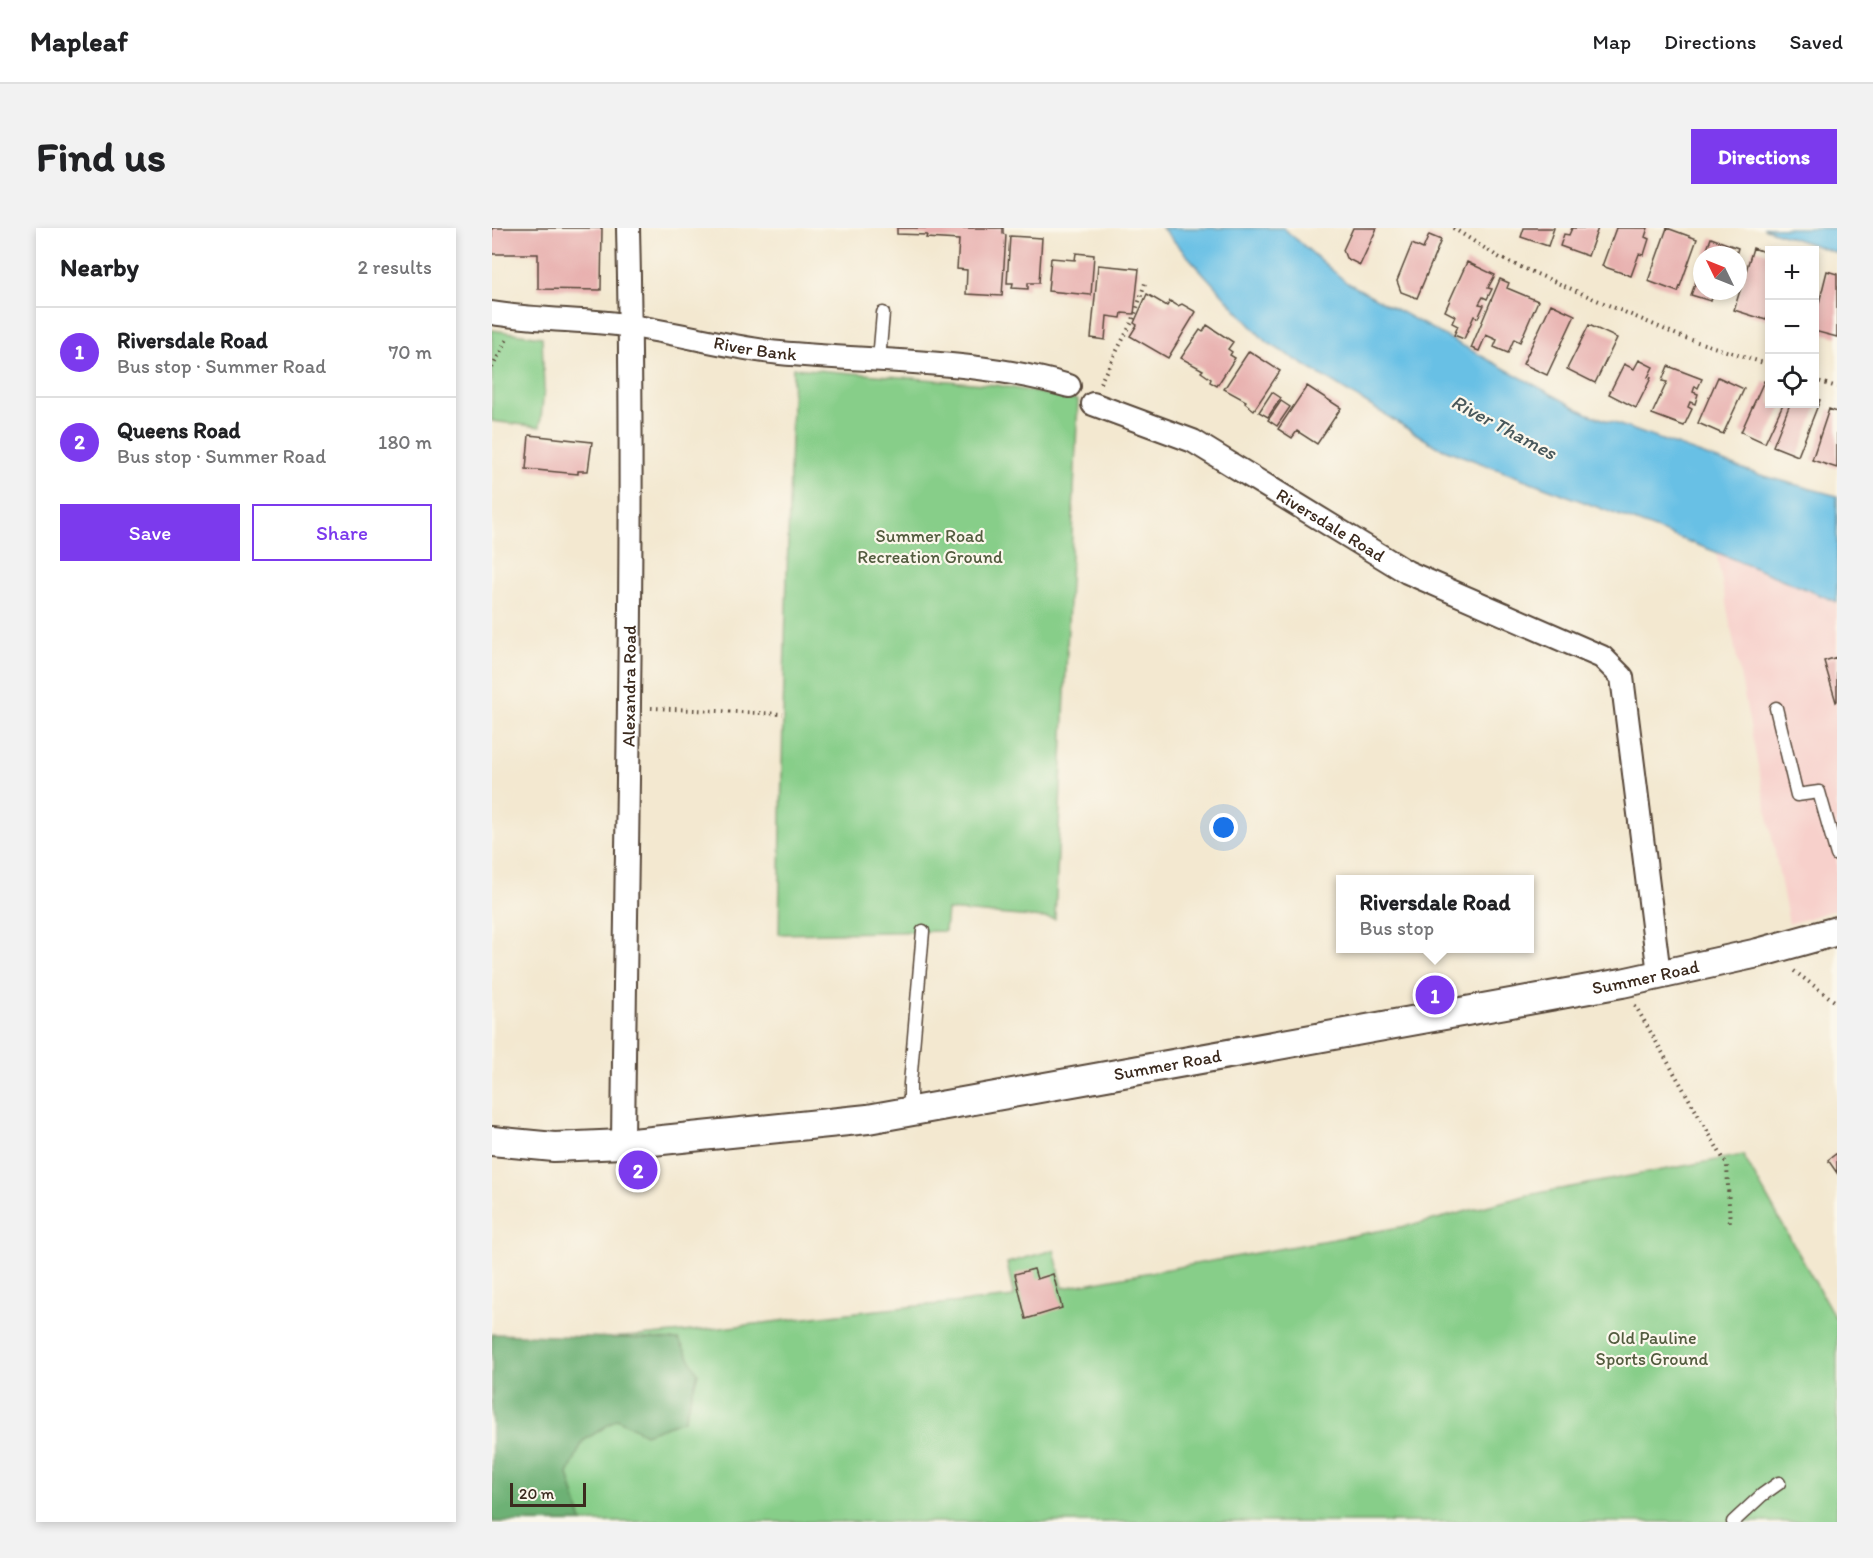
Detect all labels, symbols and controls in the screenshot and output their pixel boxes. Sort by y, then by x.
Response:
text: Mapleaf [30,24,128,58]
text: Map [1593,29,1631,54]
text: Directions [1664,29,1756,54]
text: Saved [1789,29,1843,54]
button: Directions [1691,129,1837,184]
text: Find us [36,131,166,182]
north arrow [1693,246,1747,300]
map controls [1765,246,1819,408]
button: + [1765,246,1819,300]
text: Nearby [60,251,139,283]
text: 2 results [358,255,432,279]
button: − [1765,300,1819,354]
text: Riversdale Road [117,327,268,354]
street label: River Bank [712,331,798,365]
text: 1 [75,340,84,364]
text: 70 m [388,340,432,364]
text: Bus stop · Summer Road [117,354,326,378]
button: locate [1765,354,1819,408]
water label: River Thames [1447,389,1562,465]
text: Queens Road [117,417,241,444]
text: 2 [74,430,85,454]
text: 180 m [378,430,432,454]
text: Bus stop · Summer Road [117,444,326,468]
street label: Riversdale Road [1272,484,1389,567]
button: Save [60,504,240,561]
button: Share [252,504,432,561]
park label: Summer Road Recreation Ground [857,525,1003,568]
street label: Alexandra Road [617,625,641,747]
your location [1209,813,1238,842]
popup [1336,875,1534,953]
text: Riversdale Road [1360,889,1510,916]
text: Bus stop [1360,916,1434,940]
street label: Summer Road [1590,955,1701,999]
pin: 1 [1416,972,1454,1017]
street label: Summer Road [1112,1044,1223,1085]
pin: 2 [618,1148,658,1192]
park label: Old Pauline Sports Ground [1596,1327,1708,1370]
scale bar [510,1480,586,1508]
text: 20 m [519,1484,554,1503]

